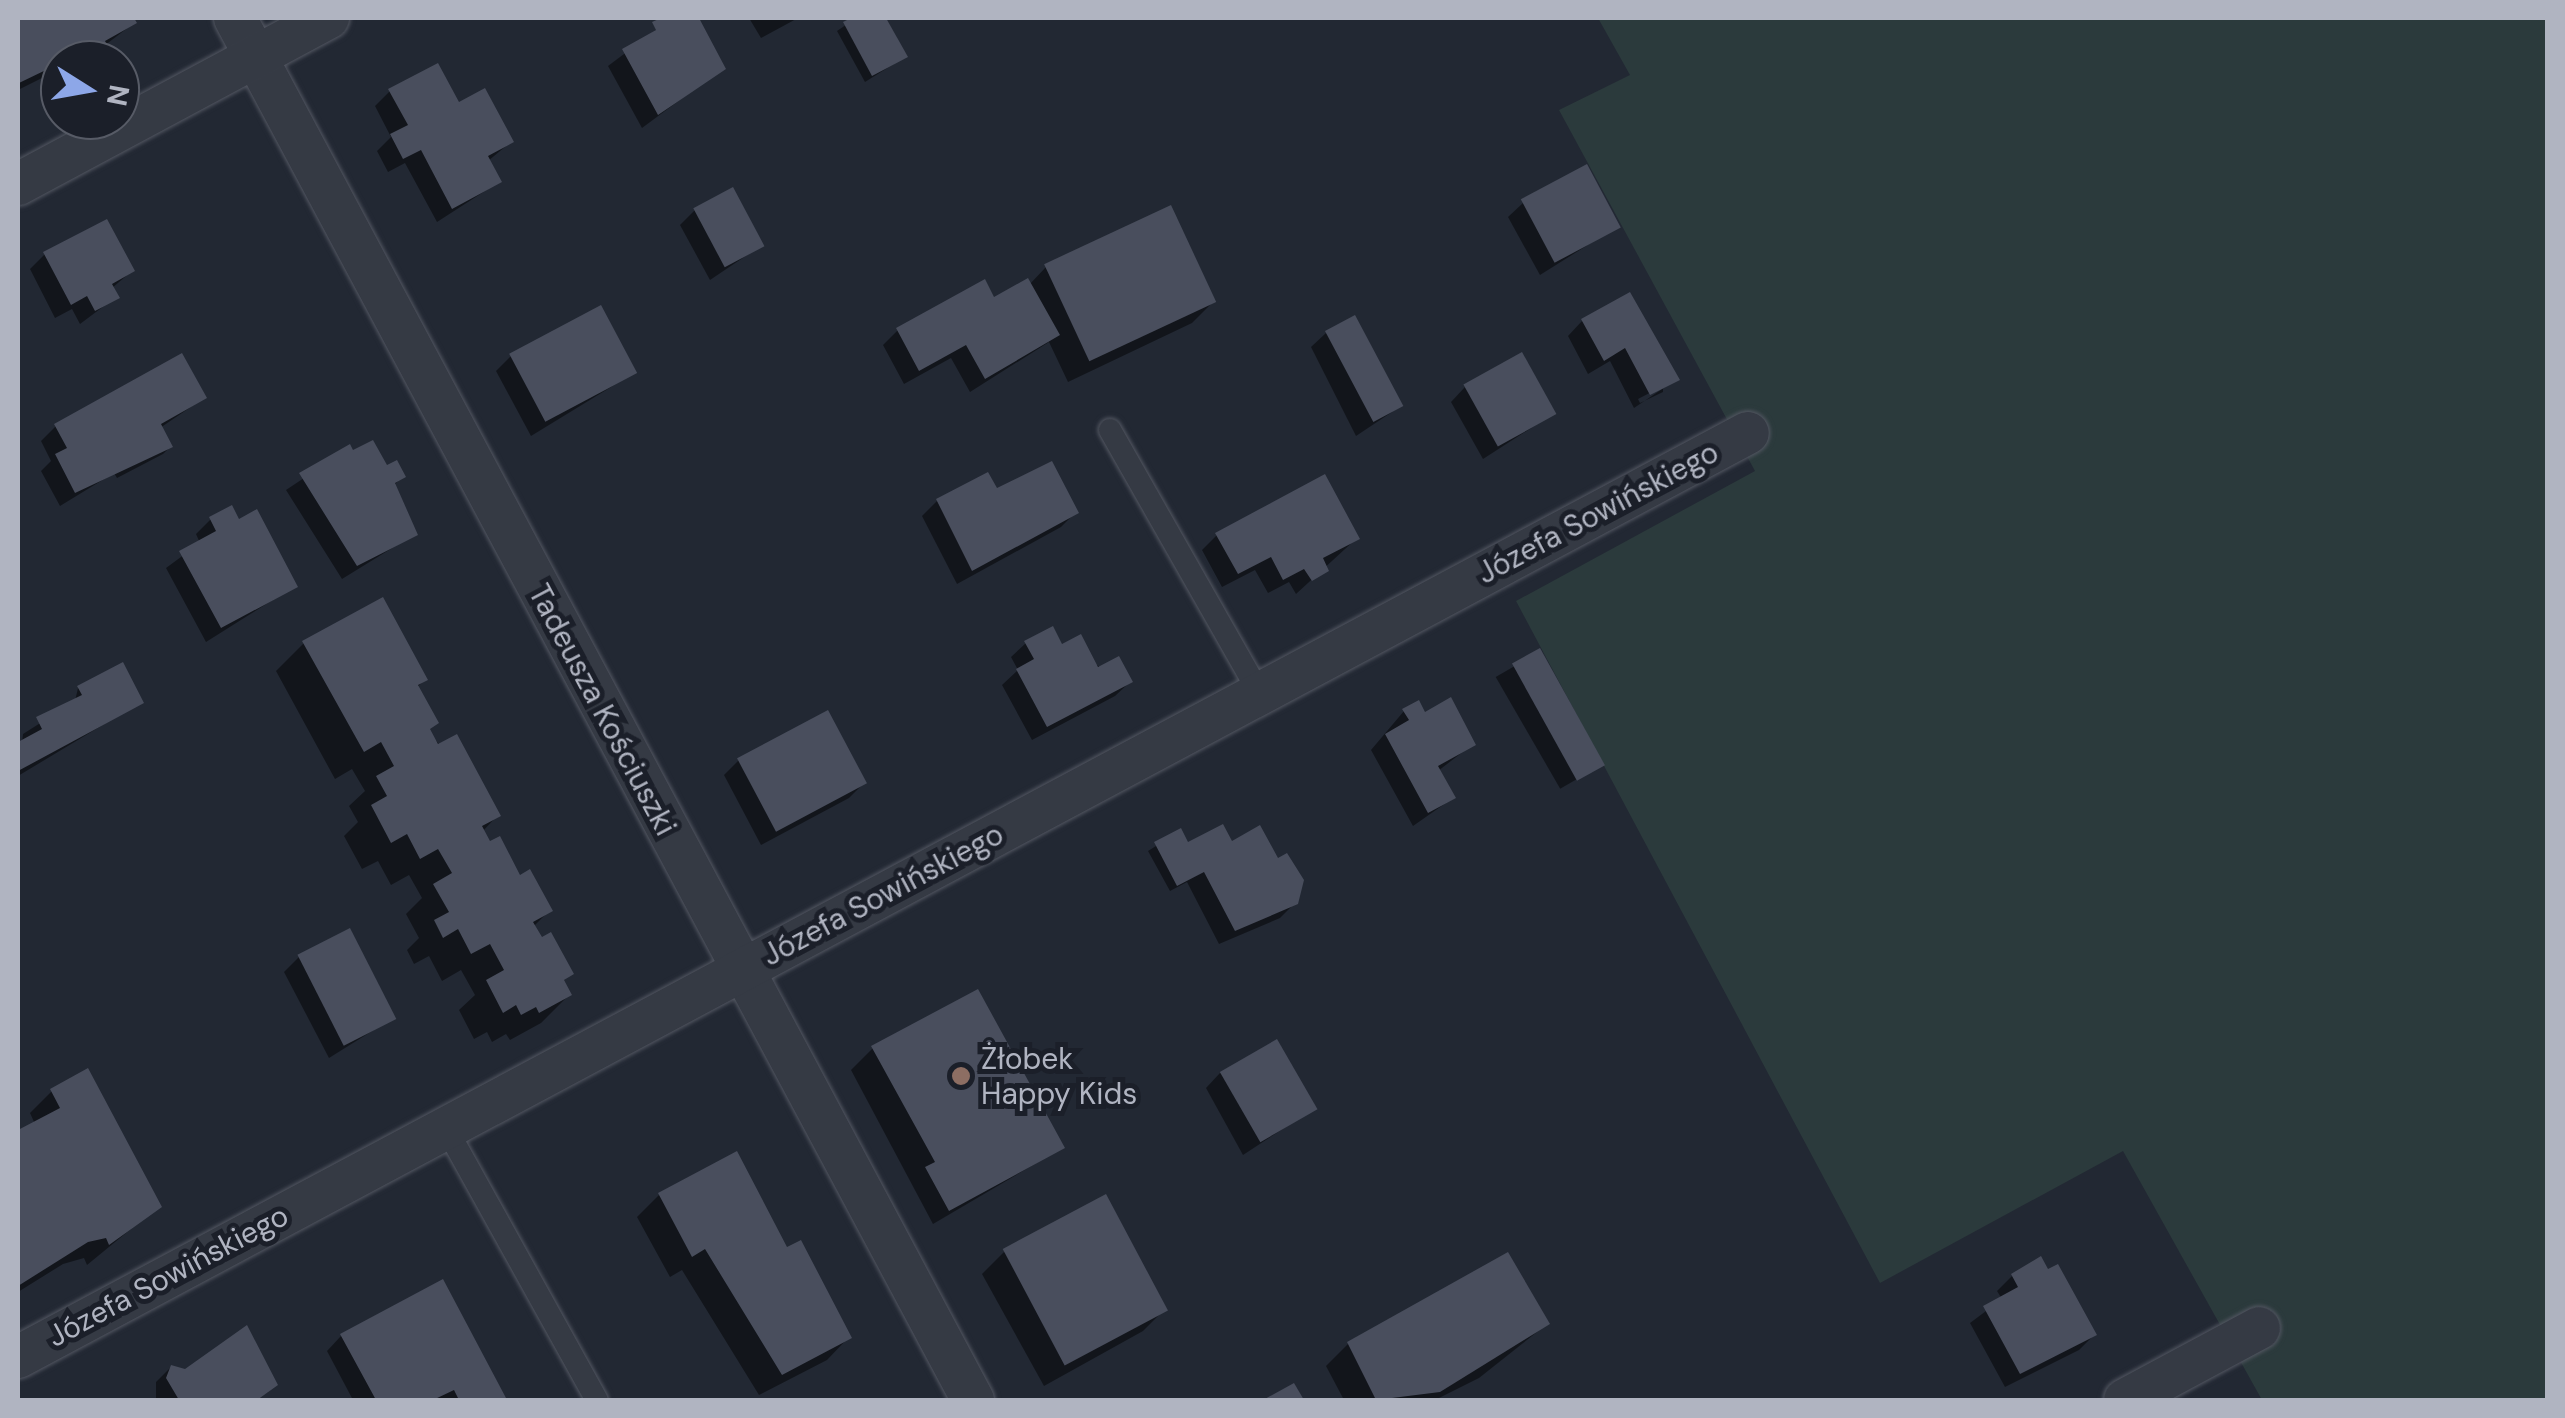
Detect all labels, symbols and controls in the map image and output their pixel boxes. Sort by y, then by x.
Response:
north arrow [40,40,140,140]
text: N [98,82,138,109]
street label: Józefa Sowińskiego [1471,434,1725,592]
street label: Tadeusza Kościuszki [521,578,683,842]
street label: Józefa Sowińskiego [756,816,1010,974]
place label: Żłobek Happy Kids [981,1041,1137,1112]
marker: Żłobek Happy Kids [950,1065,972,1087]
street label: Józefa Sowińskiego [41,1197,295,1355]

